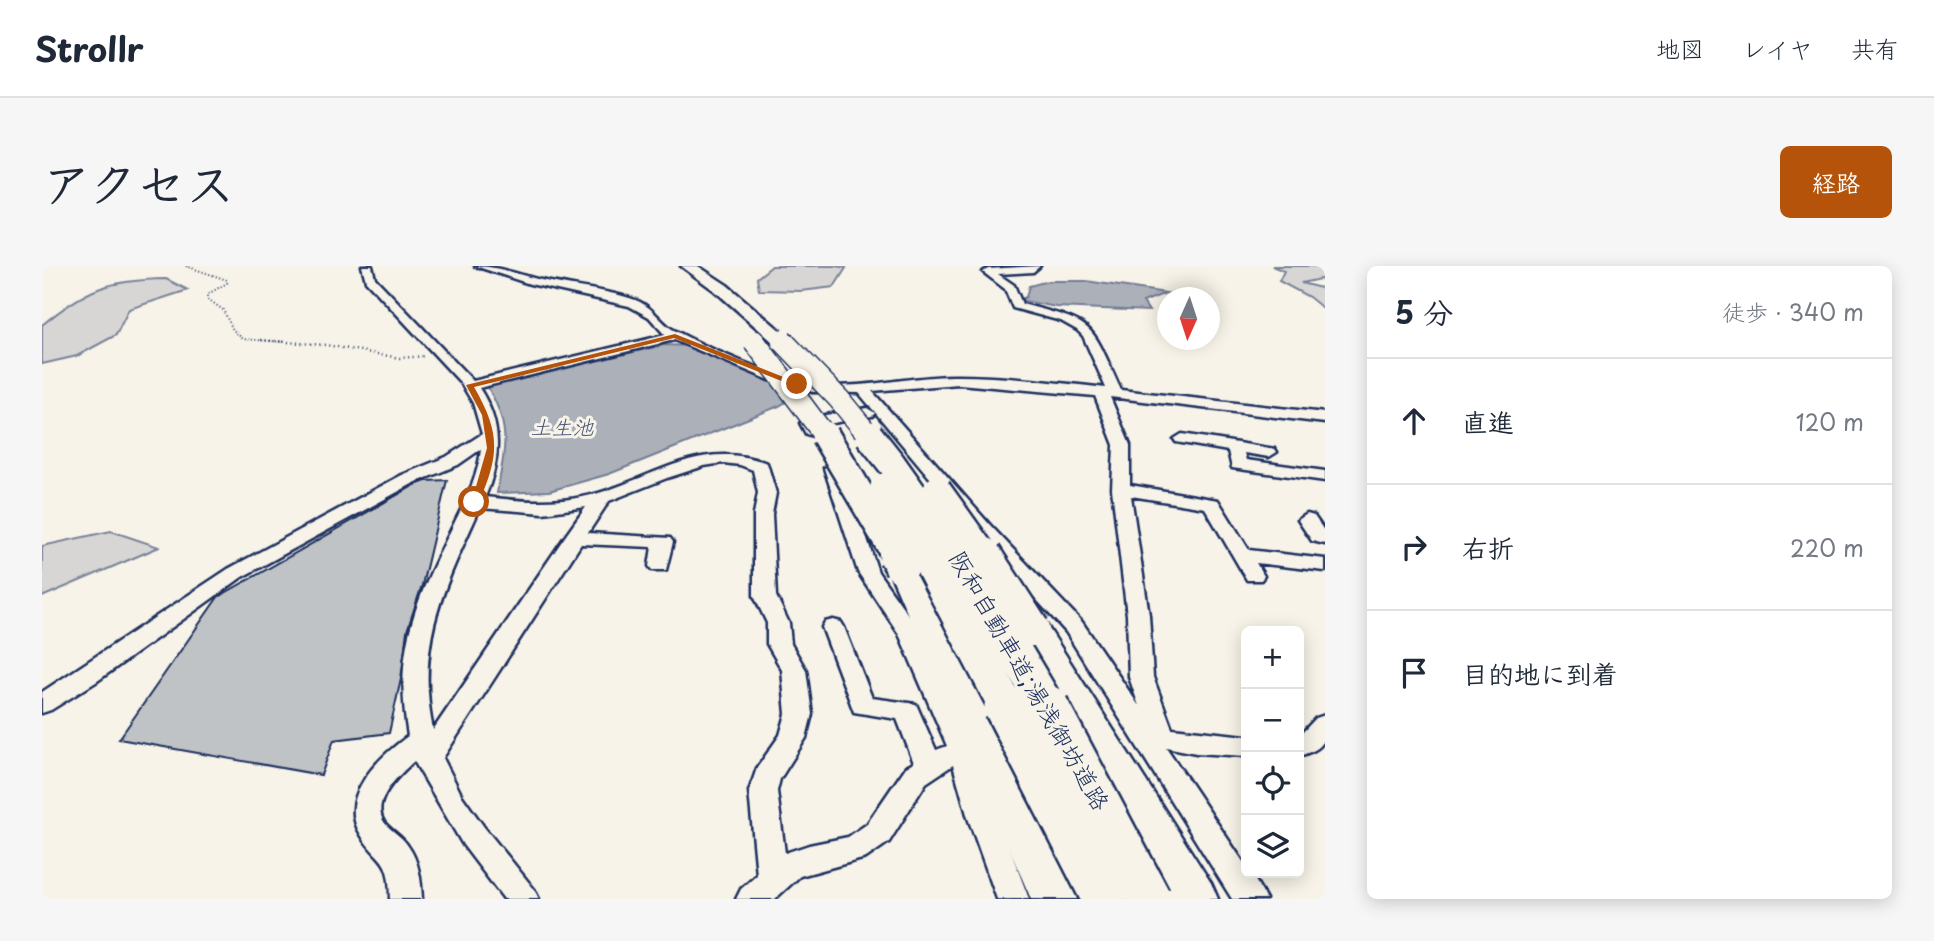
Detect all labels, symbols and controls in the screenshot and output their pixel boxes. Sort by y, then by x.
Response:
text: Strollr [35,23,144,73]
text: 地図 [1656,30,1704,66]
text: レイヤ [1742,30,1813,66]
text: 共有 [1851,30,1899,66]
text: アクセス [42,145,235,219]
button: 経路 [1780,146,1892,218]
north arrow [1157,287,1220,350]
text: 5 分 [1395,289,1453,334]
text: 徒歩 · 340 m [1722,294,1864,329]
route end [781,368,812,399]
icon: ahead [1395,402,1433,440]
text: 直進 [1462,402,1514,441]
text: 120 m [1796,404,1864,439]
water label: 土生池 [531,410,594,442]
route start [458,486,489,517]
icon: right [1395,528,1433,566]
text: 右折 [1462,528,1514,567]
text: 220 m [1790,530,1864,565]
street label: 阪和自動車道;湯浅御坊道路 [941,543,1120,817]
map controls [1241,626,1304,878]
button: + [1241,626,1304,689]
icon: arrive [1395,654,1433,692]
text: 目的地に到着 [1462,654,1618,693]
button: − [1241,689,1304,752]
button: locate [1241,752,1304,815]
button: layers [1241,815,1304,878]

